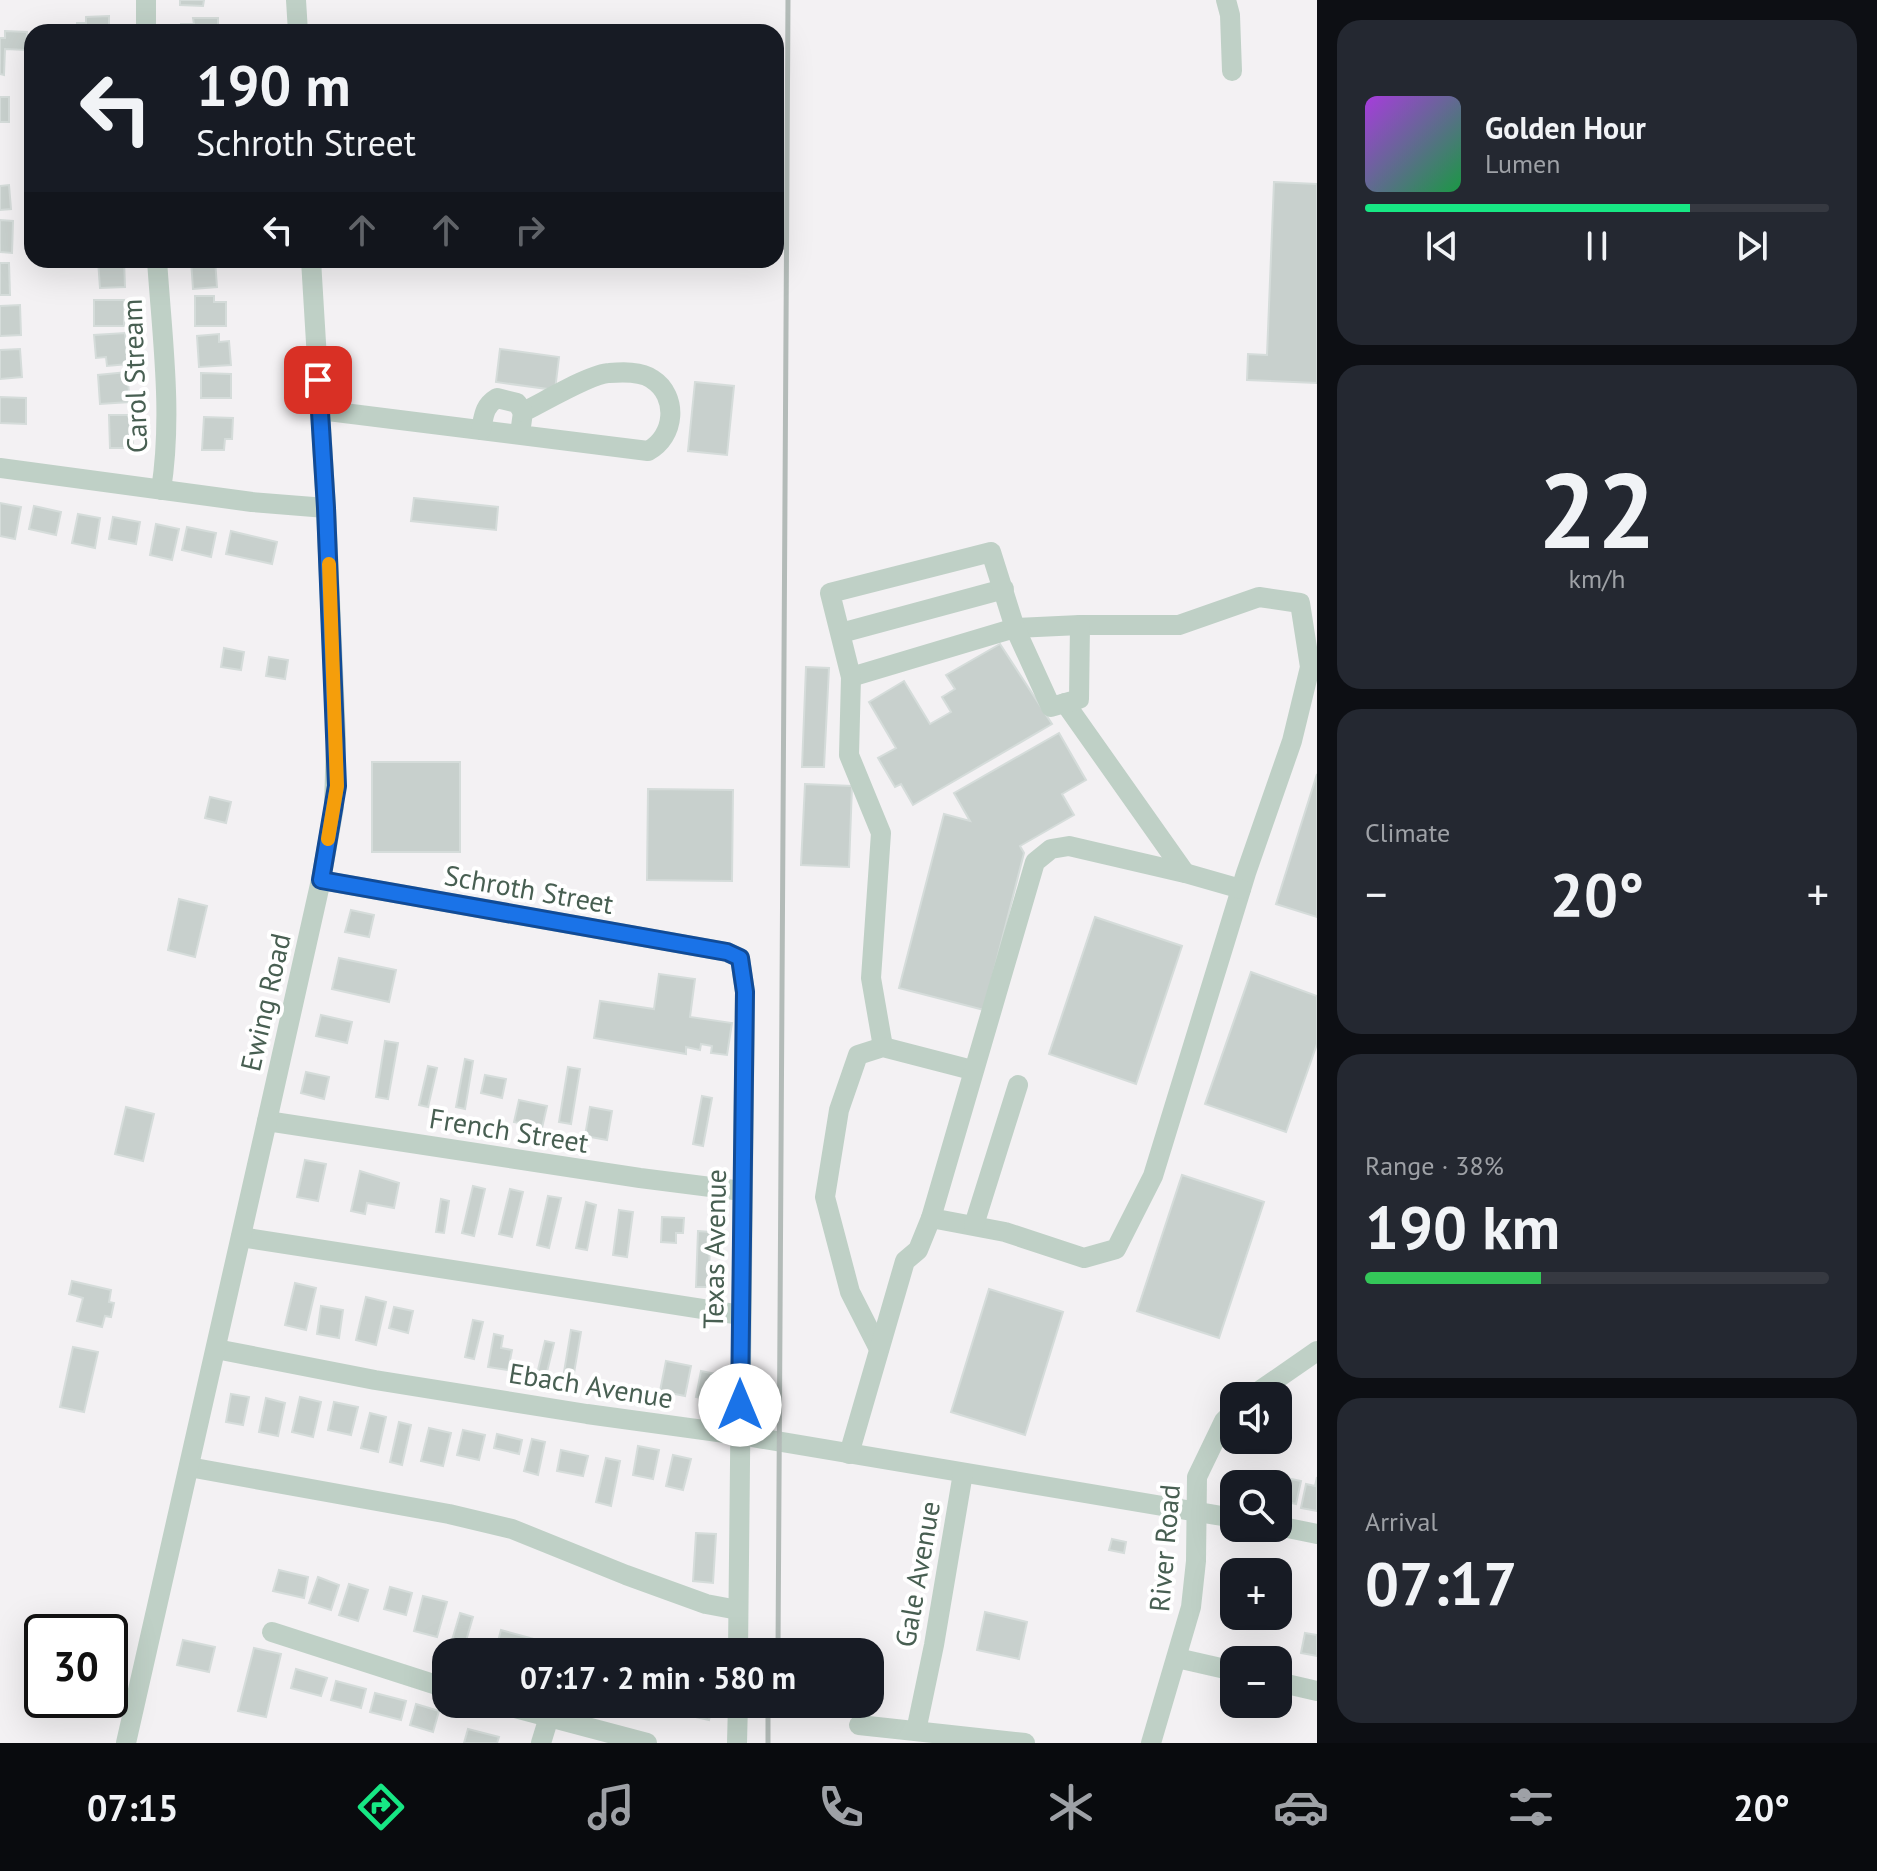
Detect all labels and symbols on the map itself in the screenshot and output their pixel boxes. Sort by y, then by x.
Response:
street label: Carol Stream [113,298,155,454]
pin [284,346,352,414]
street label: Schroth Street [442,856,617,922]
street label: Ewing Road [231,930,299,1074]
street label: French Street [427,1099,592,1161]
street label: Texas Avenue [694,1169,734,1329]
street label: Ebach Avenue [506,1354,676,1416]
position arrow [698,1363,782,1447]
street label: River Road [1140,1483,1188,1613]
street label: Gale Avenue [886,1498,948,1650]
speed limit sign: 30 [24,1614,128,1718]

